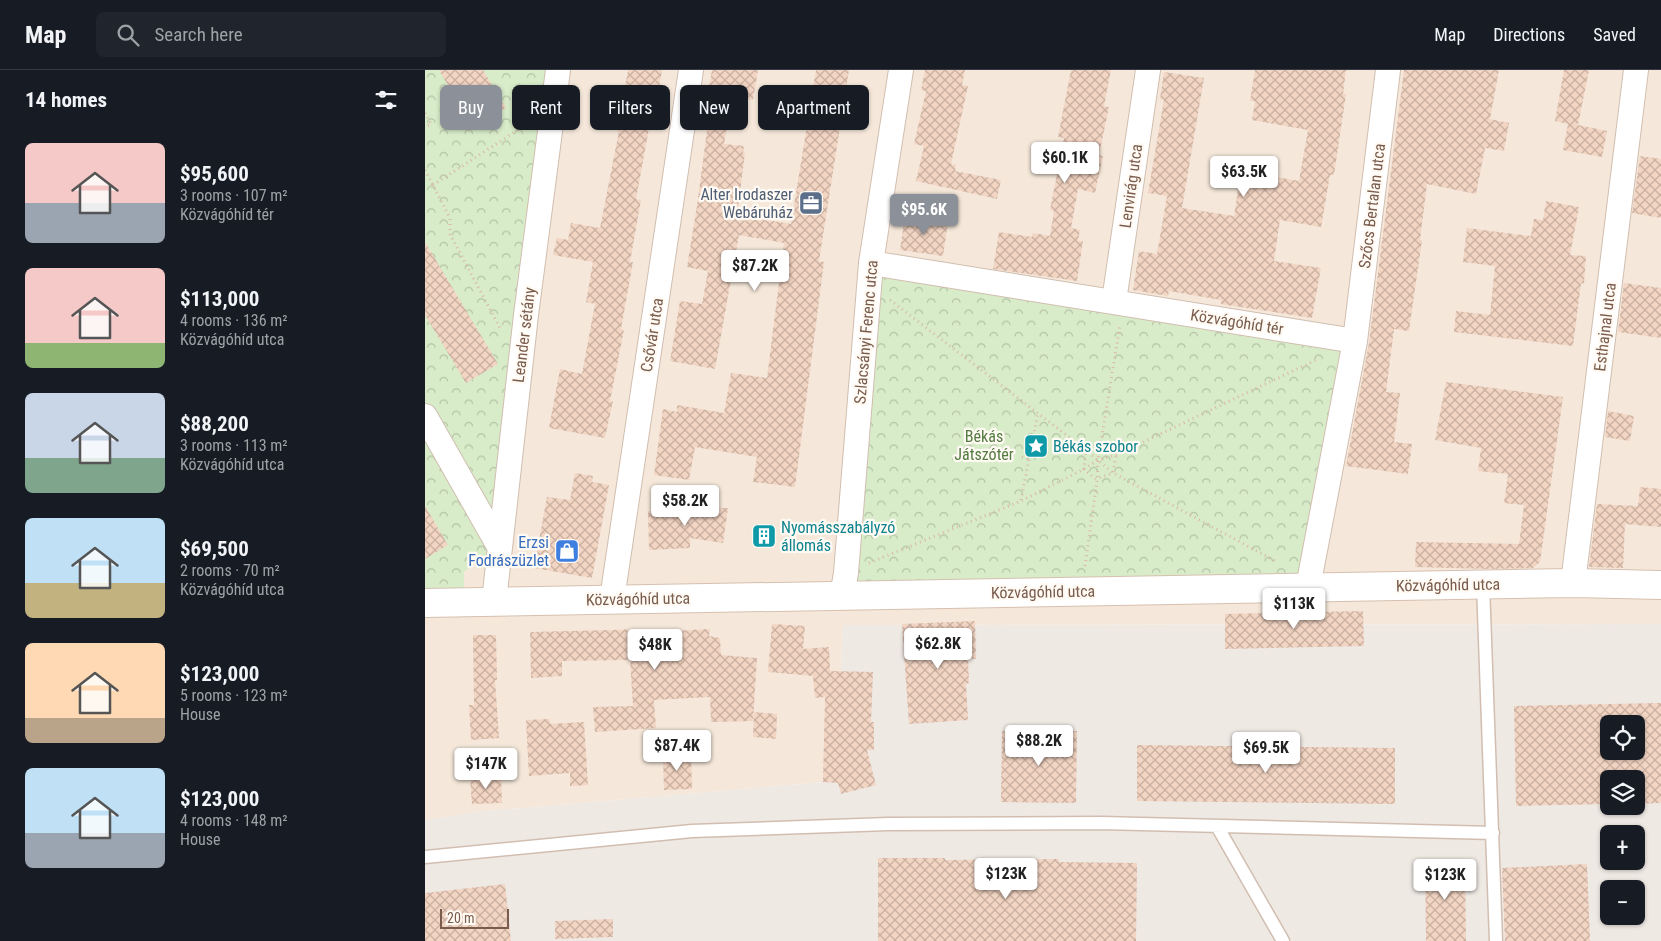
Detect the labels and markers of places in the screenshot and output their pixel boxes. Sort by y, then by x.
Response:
pin: $60.1K [1024,142,1106,184]
pin: $63.5K [1203,156,1285,198]
place label: Alter Irodaszer Webáruház [700,185,793,222]
office icon: Alter Irodaszer Webáruház [798,190,824,216]
pin: $95.6K [883,194,965,236]
pin: $87.2K [714,250,796,292]
place icon: Békás szobor [1023,433,1049,459]
place label: Békás szobor [1053,437,1138,456]
pin: $58.2K [644,484,726,527]
place label: Nyomásszabályzó állomás [781,518,895,555]
building icon: Nyomásszabályzó állomás [751,523,777,549]
place label: Erzsi Fodrászüzlet [468,533,549,570]
shop icon: Erzsi Fodrászüzlet [554,538,580,564]
pin: $113K [1259,588,1329,630]
pin: $48K [625,628,685,671]
pin: $62.8K [897,628,979,670]
pin: $88.2K [998,724,1080,767]
pin: $87.4K [636,730,718,772]
pin: $69.5K [1225,732,1307,774]
pin: $147K [451,748,521,790]
pin: $123K [971,858,1041,900]
pin: $123K [1410,858,1480,901]

